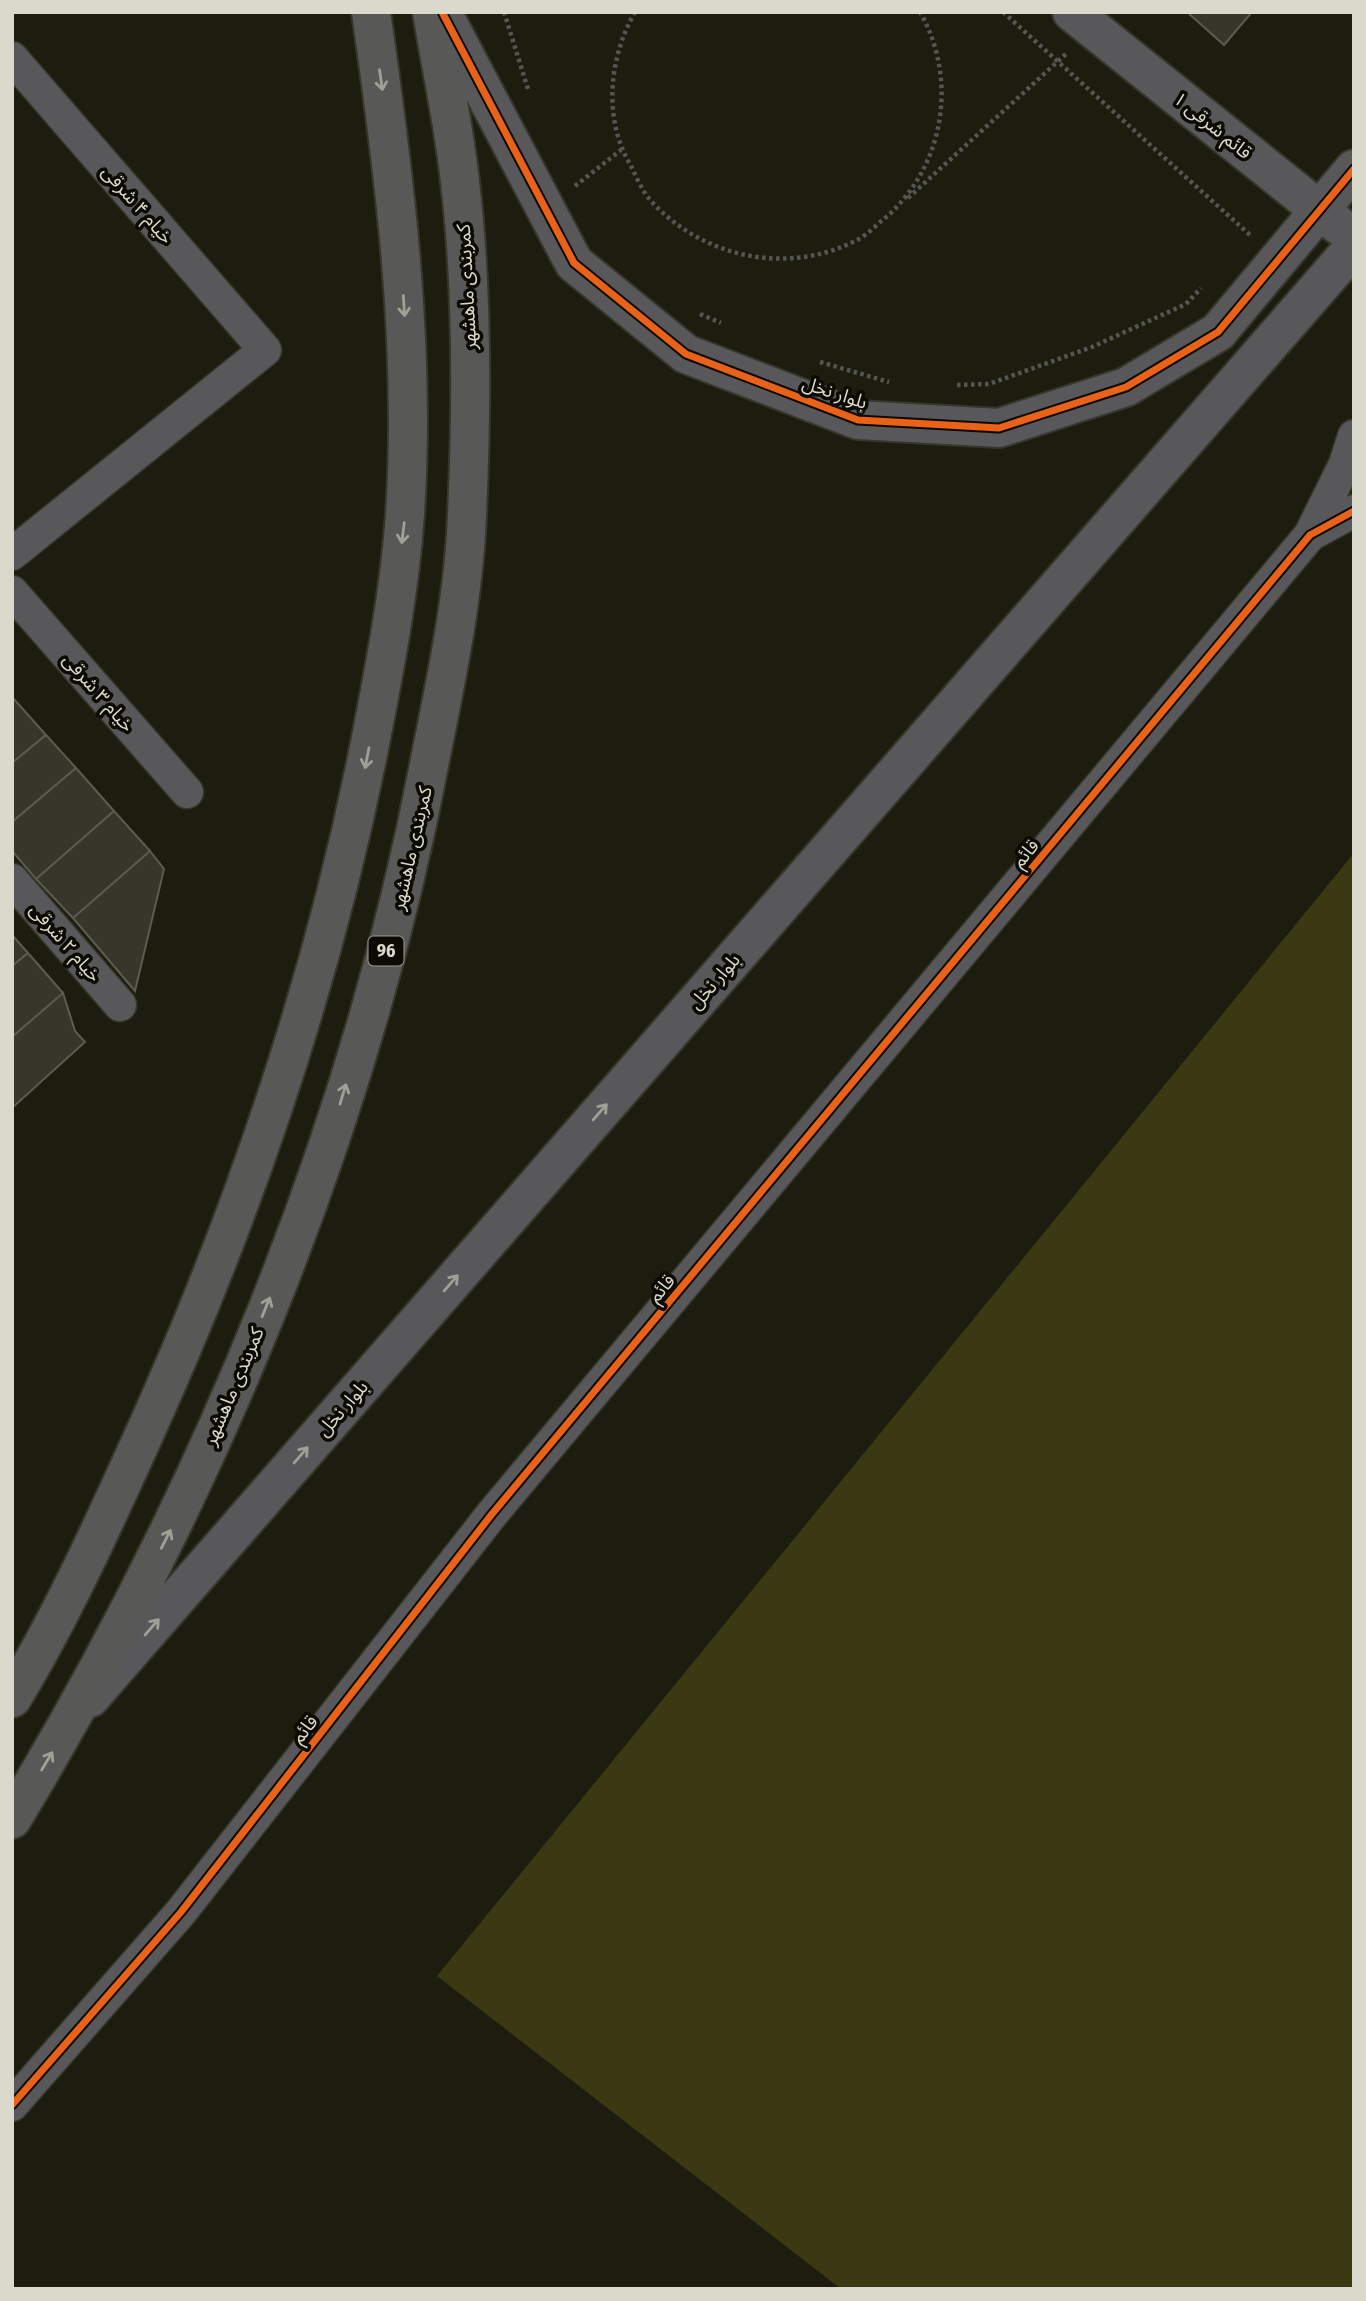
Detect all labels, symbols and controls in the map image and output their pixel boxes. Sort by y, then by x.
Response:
one-way arrow [374,68,387,91]
street label: قائم شرقی ۱ [1167,87,1256,166]
street label: خیام ۴ شرقی [95,160,178,250]
street label: کمربندی ماهشهر [452,222,481,352]
one-way arrow [398,294,411,317]
street label: بلوار نخل [800,371,870,414]
one-way arrow [396,521,409,544]
street label: خیام ۳ شرقی [56,648,139,738]
one-way arrow [360,746,373,769]
street label: کمربندی ماهشهر [386,783,437,913]
street label: قائم [1007,835,1046,874]
street label: خیام ۲ شرقی [23,898,106,988]
road number: 96 [368,936,404,966]
street label: بلوار نخل [684,949,745,1014]
one-way arrow [338,1083,351,1105]
one-way arrow [592,1103,608,1121]
street label: قائم [643,1270,682,1309]
one-way arrow [443,1275,459,1293]
one-way arrow [260,1297,273,1319]
street label: کمربندی ماهشهر [198,1323,269,1450]
street label: بلوار نخل [312,1376,373,1441]
one-way arrow [293,1447,310,1464]
one-way arrow [159,1529,173,1550]
one-way arrow [144,1618,160,1636]
street label: قائم [286,1710,325,1750]
one-way arrow [41,1751,55,1771]

